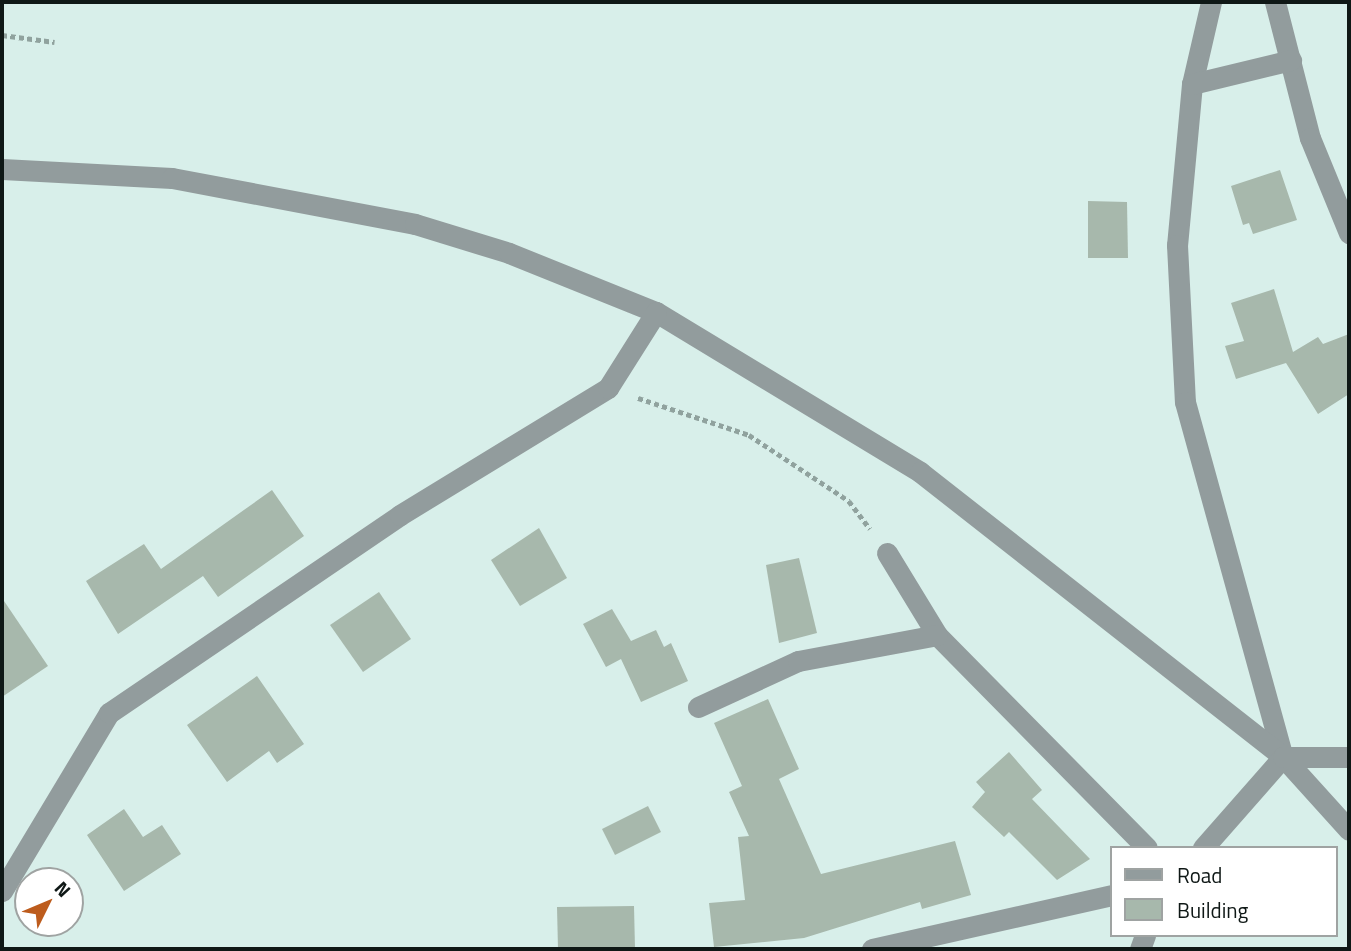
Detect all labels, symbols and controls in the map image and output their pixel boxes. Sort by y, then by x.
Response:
legend [1110,846,1337,937]
text: Road [1177,859,1222,891]
north arrow [14,867,84,937]
text: N [48,874,78,903]
text: Building [1177,894,1248,926]

